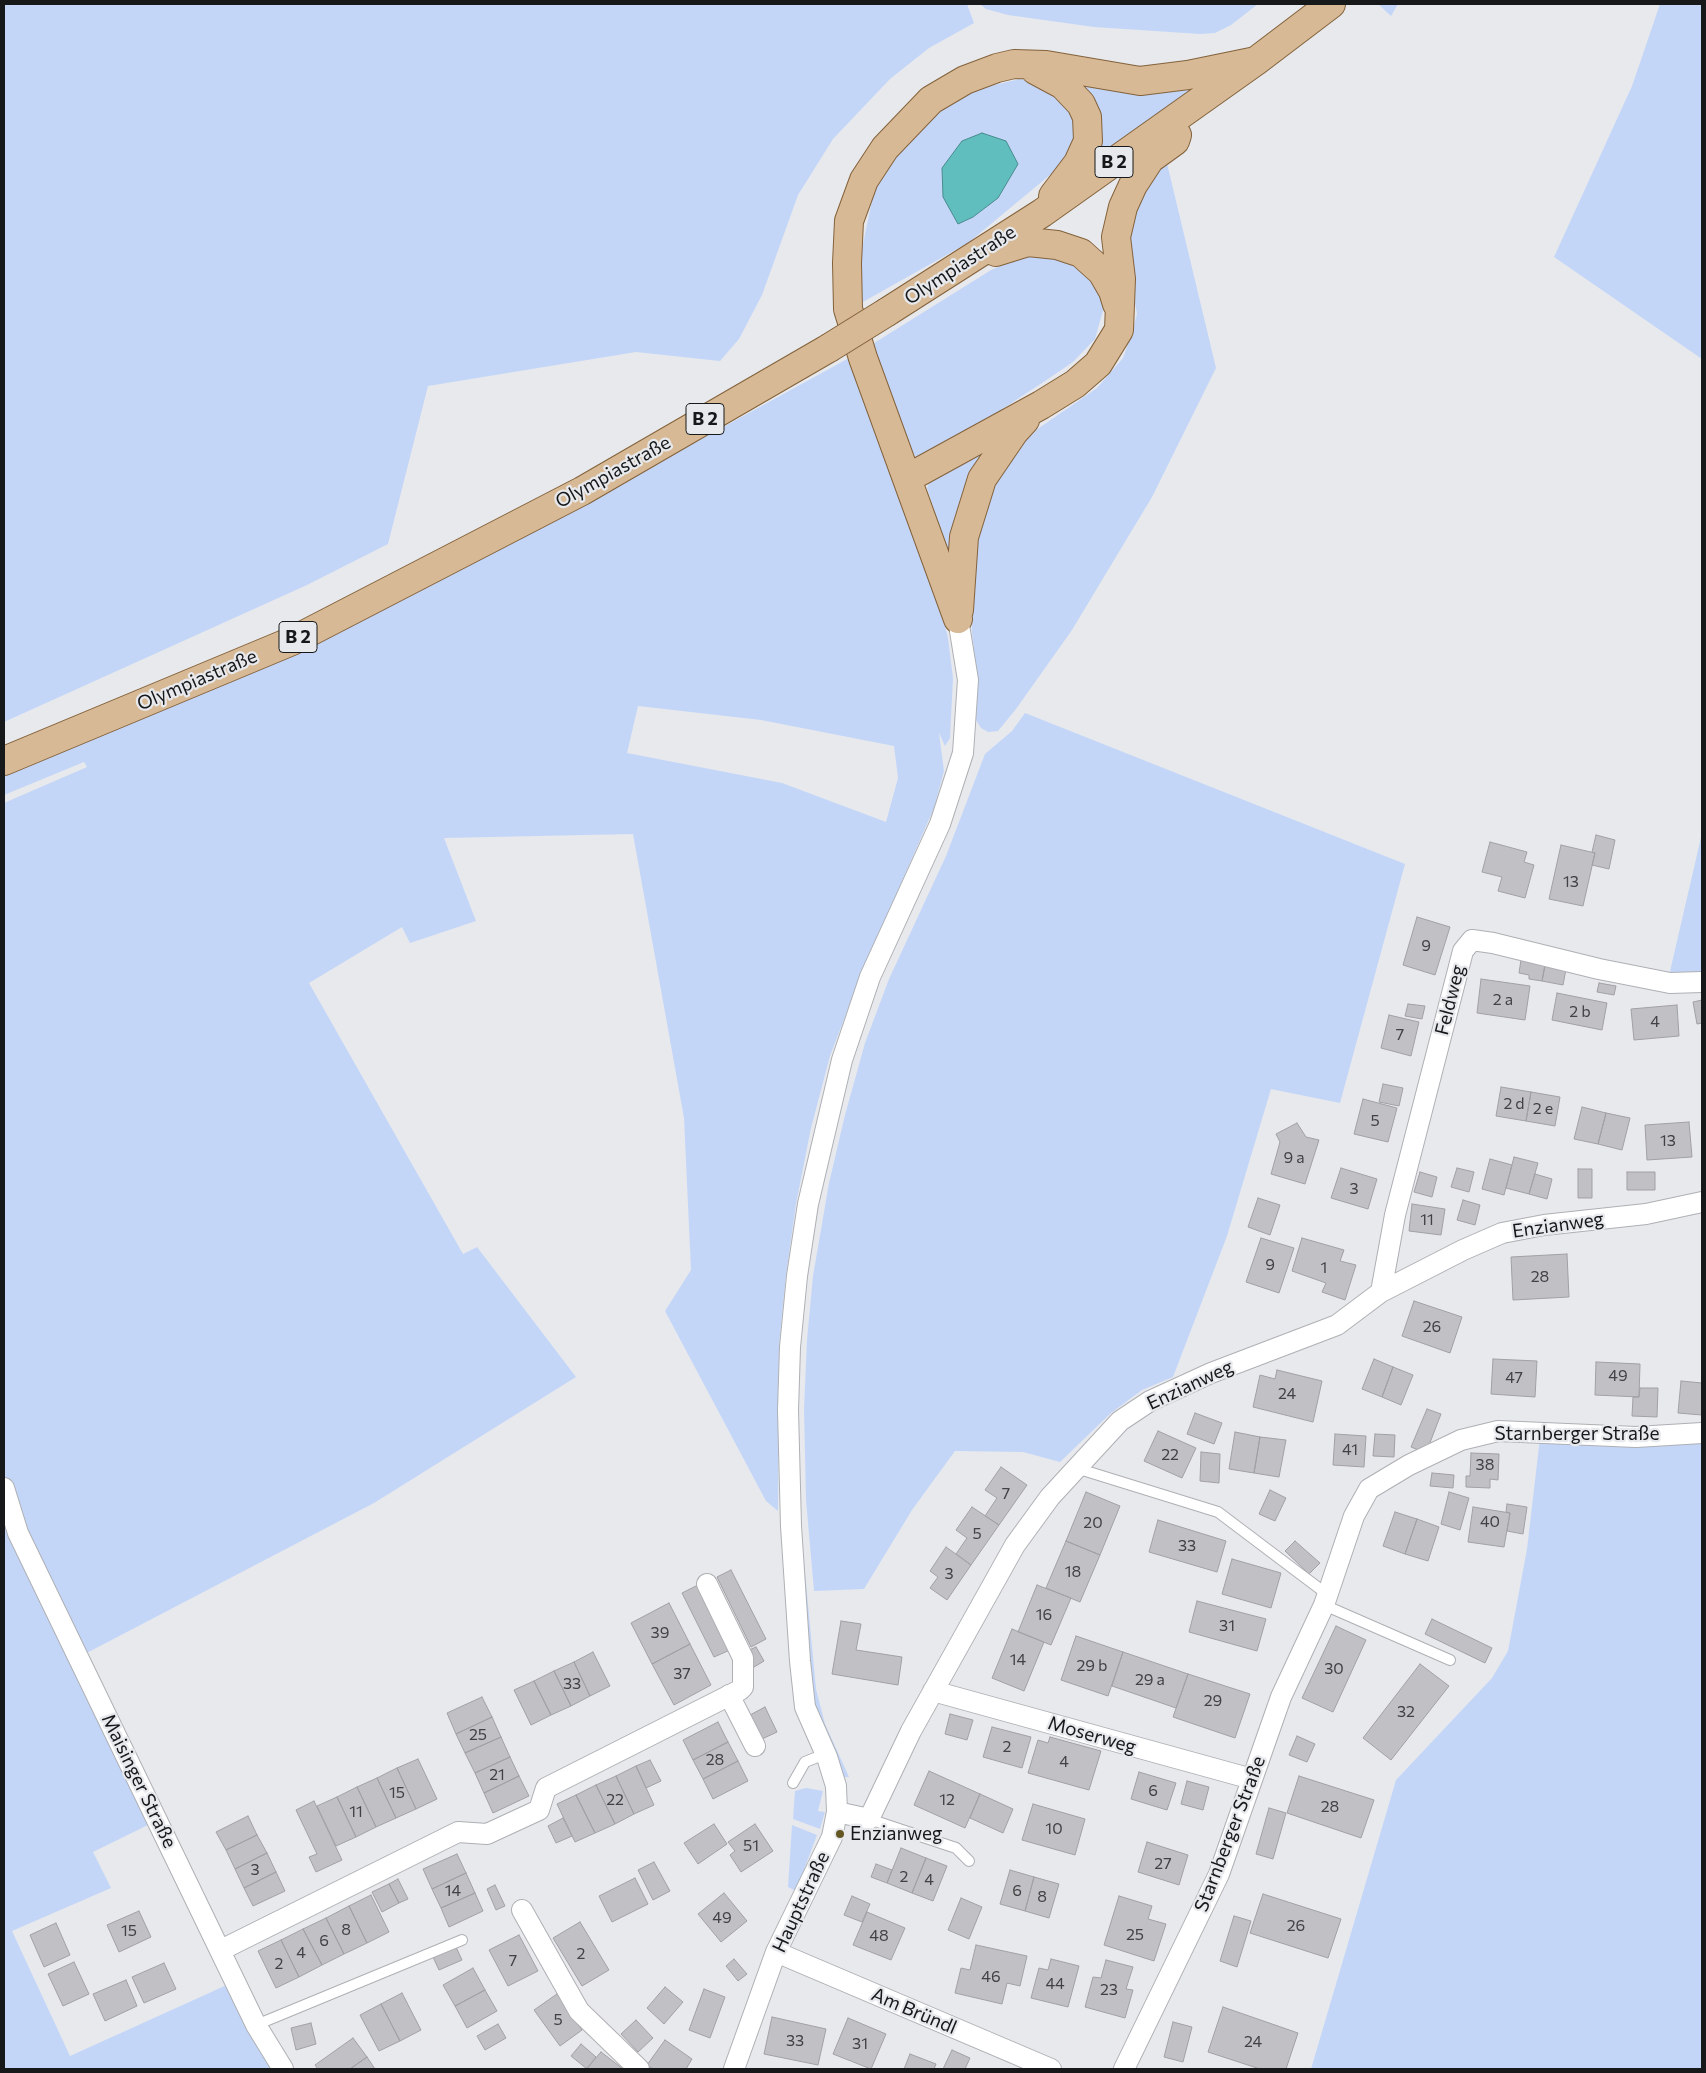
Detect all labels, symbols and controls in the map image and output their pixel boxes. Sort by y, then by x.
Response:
road number: B 2 [1095,146,1133,178]
street label: Olympiastraße [900,221,1020,309]
road number: B 2 [686,404,724,434]
street label: Olympiastraße [551,431,675,513]
road number: B 2 [279,622,317,652]
street label: Olympiastraße [134,644,260,716]
house number: 13 [1563,872,1579,892]
house number: 9 [1421,936,1431,956]
street label: Feldweg [1430,963,1470,1037]
house number: 2 a [1493,990,1513,1010]
house number: 2 b [1569,1002,1591,1022]
house number: 4 [1650,1012,1660,1032]
house number: 7 [1396,1025,1404,1045]
house number: 2 d [1503,1094,1525,1114]
house number: 2 e [1533,1099,1553,1119]
house number: 5 [1370,1111,1380,1131]
house number: 13 [1660,1131,1676,1151]
house number: 9 a [1283,1148,1305,1168]
house number: 3 [1349,1179,1359,1199]
street label: Enzianweg [1511,1207,1605,1243]
house number: 11 [1420,1210,1434,1230]
house number: 9 [1265,1255,1275,1275]
house number: 1 [1321,1258,1327,1278]
house number: 28 [1531,1267,1549,1287]
house number: 26 [1423,1317,1441,1337]
street label: Enzianweg [1143,1355,1237,1415]
house number: 49 [1608,1366,1628,1386]
house number: 47 [1505,1368,1523,1388]
house number: 24 [1278,1384,1296,1404]
street label: Starnberger Straße [1495,1423,1659,1445]
house number: 41 [1342,1440,1358,1460]
house number: 22 [1161,1445,1179,1465]
house number: 38 [1476,1455,1494,1475]
house number: 7 [1002,1484,1010,1504]
house number: 40 [1480,1512,1500,1532]
house number: 20 [1083,1513,1103,1533]
house number: 5 [972,1524,982,1544]
house number: 33 [1178,1536,1196,1556]
house number: 18 [1065,1562,1081,1582]
house number: 3 [944,1564,954,1584]
house number: 16 [1036,1605,1052,1625]
house number: 31 [1219,1616,1235,1636]
house number: 39 [651,1623,669,1643]
house number: 14 [1010,1650,1026,1670]
house number: 29 b [1076,1656,1108,1676]
house number: 30 [1324,1659,1344,1679]
house number: 37 [673,1664,691,1684]
house number: 29 a [1135,1670,1165,1690]
house number: 33 [563,1674,581,1694]
house number: 29 [1204,1691,1222,1711]
house number: 32 [1397,1702,1415,1722]
street label: Maisinger Straße [97,1710,181,1852]
street label: Moserweg [1045,1712,1139,1758]
house number: 25 [469,1725,487,1745]
house number: 2 [1003,1737,1011,1757]
house number: 28 [706,1750,724,1770]
house number: 4 [1059,1752,1069,1772]
street label: Starnberger Straße [1190,1753,1270,1915]
house number: 21 [489,1765,505,1785]
house number: 6 [1148,1781,1158,1801]
house number: 15 [389,1783,405,1803]
house number: 22 [606,1790,624,1810]
house number: 12 [939,1790,955,1810]
house number: 28 [1321,1797,1339,1817]
house number: 11 [349,1802,363,1822]
house number: 10 [1045,1819,1063,1839]
place label: Enzianweg [850,1823,942,1845]
marker: Enzianweg [834,1828,846,1840]
house number: 51 [743,1836,759,1856]
street label: Hauptstraße [768,1848,834,1956]
house number: 27 [1154,1854,1172,1874]
house number: 3 [250,1860,260,1880]
house number: 2 [900,1867,908,1887]
house number: 4 [924,1870,934,1890]
house number: 14 [445,1881,461,1901]
house number: 6 [1012,1881,1022,1901]
house number: 8 [1037,1887,1047,1907]
house number: 49 [712,1908,732,1928]
house number: 26 [1287,1916,1305,1936]
house number: 8 [341,1920,351,1940]
house number: 15 [121,1921,137,1941]
house number: 25 [1126,1925,1144,1945]
house number: 48 [869,1926,889,1946]
house number: 6 [319,1931,329,1951]
house number: 4 [296,1943,306,1963]
house number: 2 [577,1944,585,1964]
house number: 7 [509,1951,517,1971]
house number: 2 [275,1954,283,1974]
house number: 46 [981,1967,1001,1987]
house number: 44 [1045,1974,1065,1994]
house number: 23 [1100,1980,1118,2000]
street label: Am Bründl [868,1983,960,2039]
house number: 5 [553,2010,563,2030]
house number: 33 [786,2031,804,2051]
house number: 24 [1244,2032,1262,2052]
house number: 31 [852,2034,868,2054]

